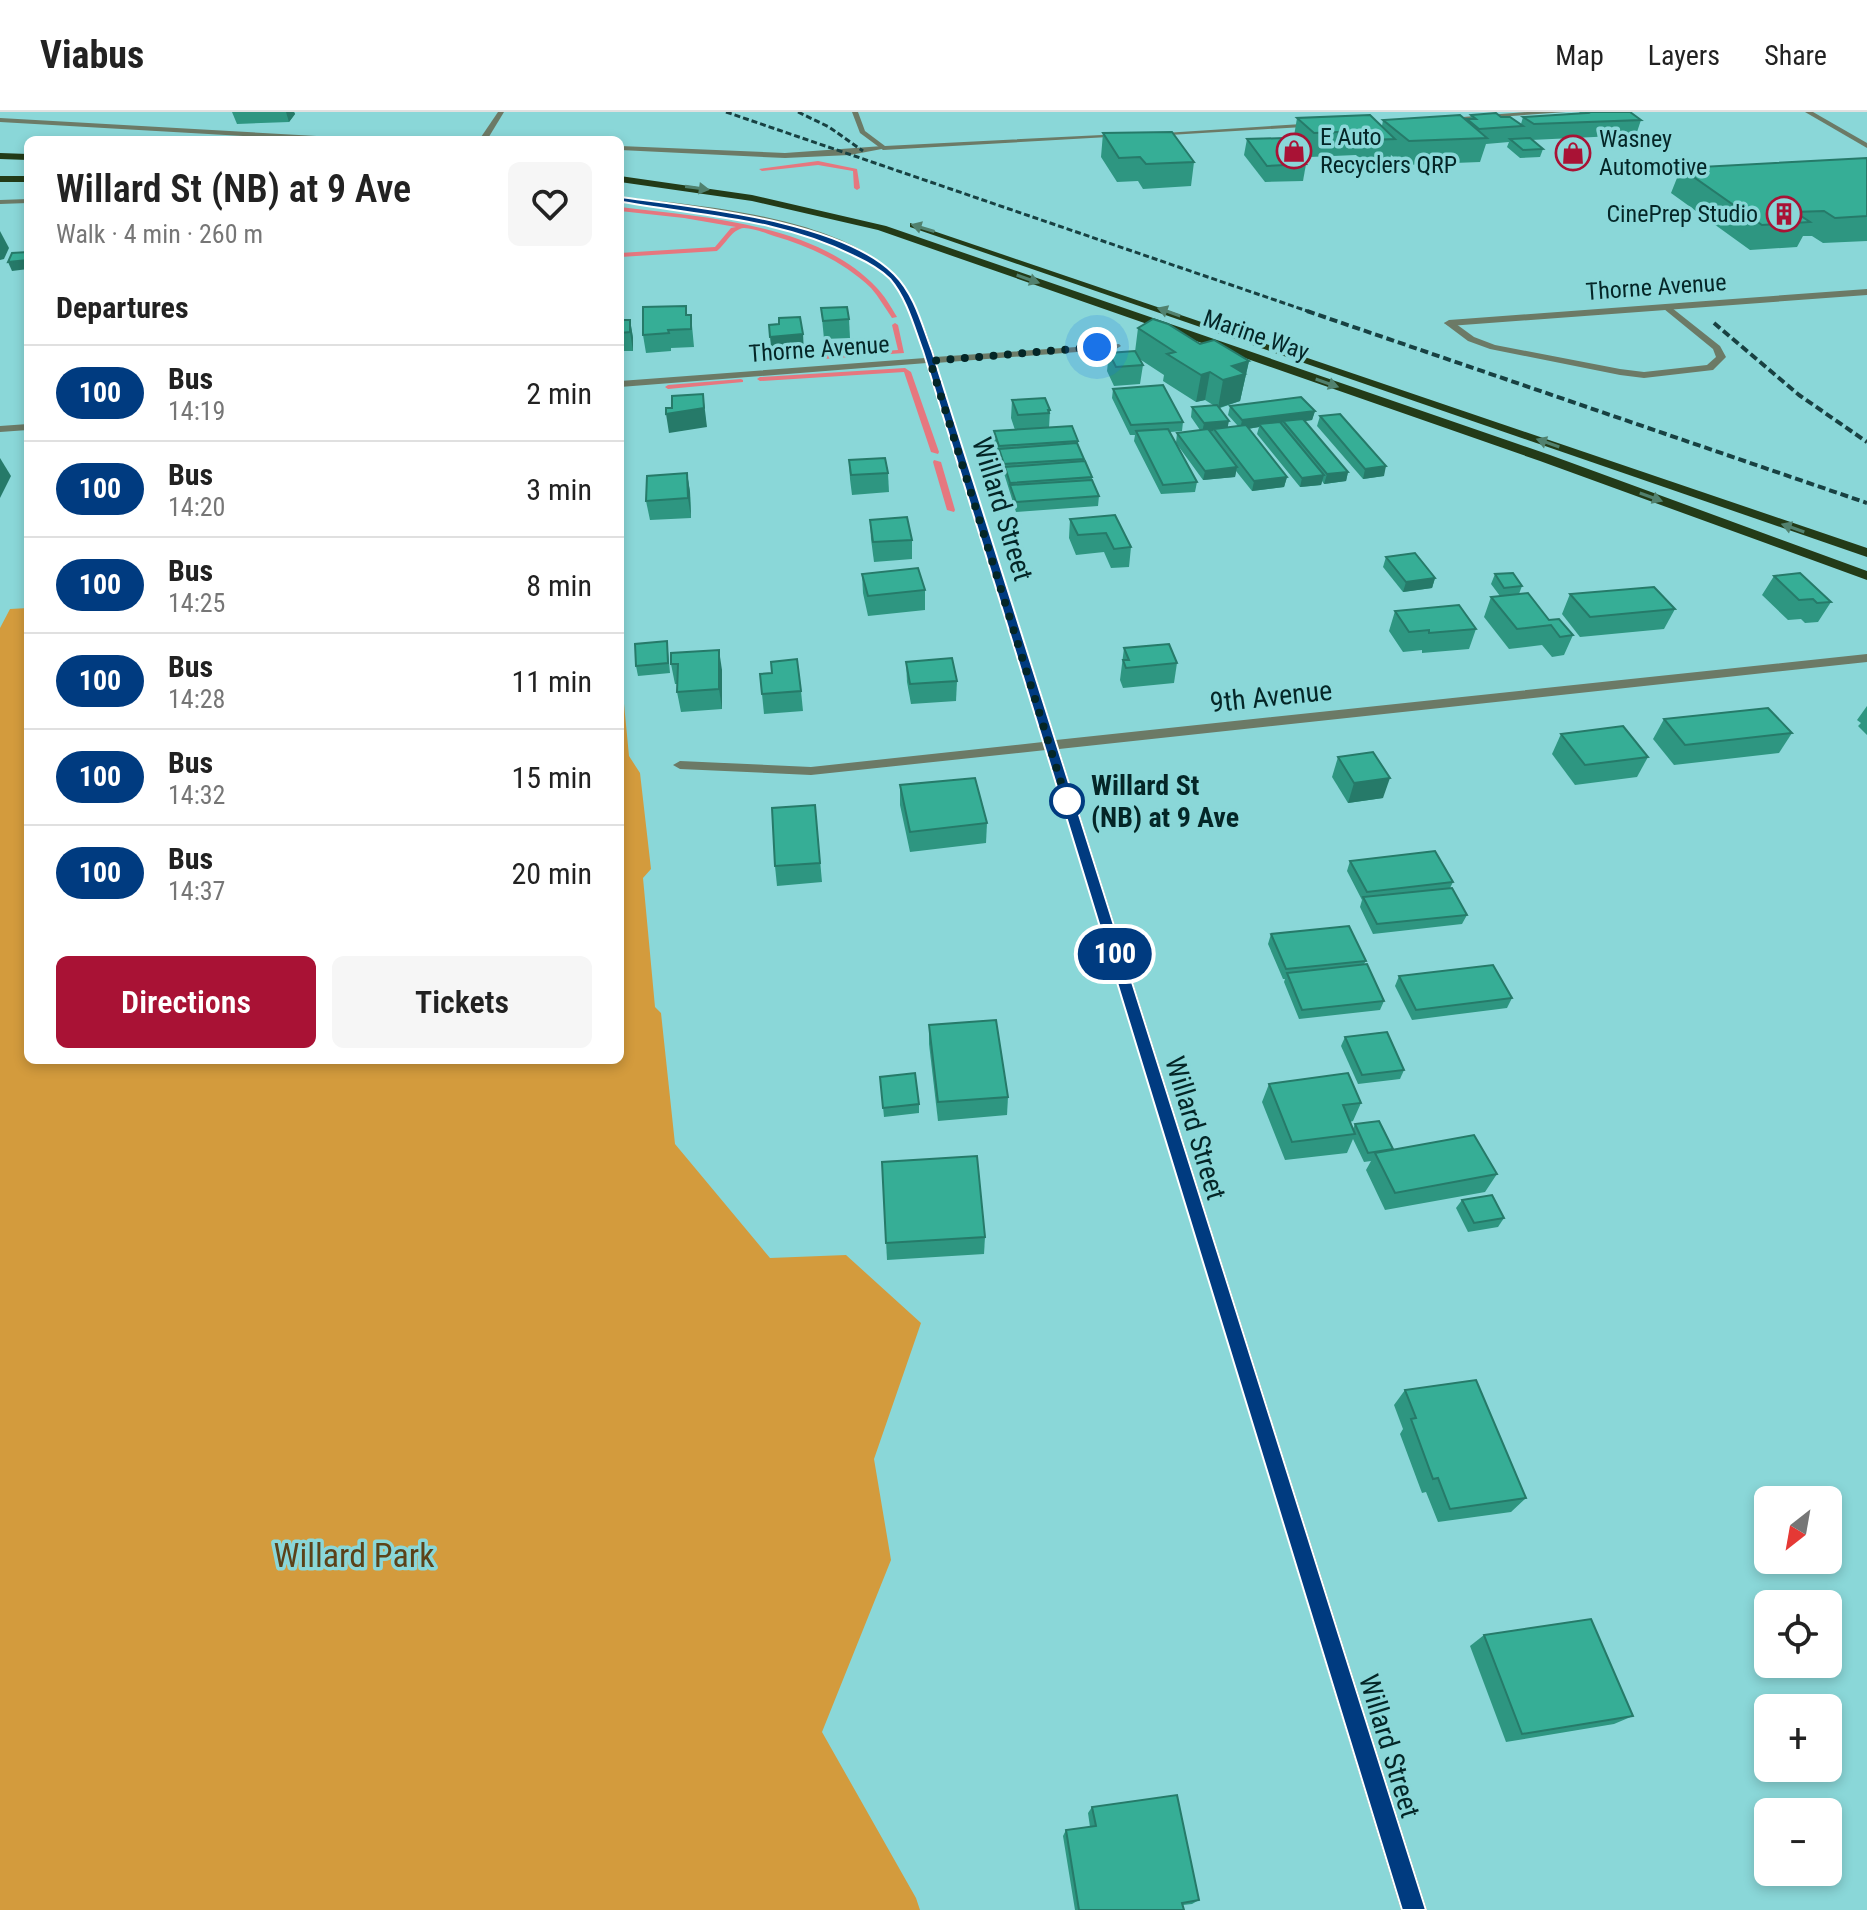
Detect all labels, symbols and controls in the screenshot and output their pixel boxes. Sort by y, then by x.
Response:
text: Viabus [40,33,144,77]
text: Map [1555,39,1604,72]
text: Layers [1648,39,1720,72]
text: Share [1764,39,1827,72]
place label: E Auto Recyclers QRP [1320,123,1457,179]
place label: Wasney Automotive [1599,125,1707,181]
shop icon: E Auto Recyclers QRP [1275,132,1313,170]
shop icon: Wasney Automotive [1554,134,1592,172]
button: heart [508,162,592,246]
text: Willard St (NB) at 9 Ave [56,167,411,211]
one-way arrow [685,182,710,195]
building icon: CinePrep Studio [1765,195,1803,233]
place label: CinePrep Studio [1606,200,1758,228]
text: Walk · 4 min · 260 m [56,219,263,249]
one-way arrow [911,222,935,234]
street label: Thorne Avenue [1585,268,1727,306]
one-way arrow [1017,274,1041,286]
text: Departures [56,290,189,325]
street label: Marine Way [1199,304,1313,366]
one-way arrow [1157,306,1181,318]
your location [1077,327,1117,367]
street label: Thorne Avenue [748,330,890,368]
text: Bus [168,361,213,396]
text: 100 [79,376,121,409]
text: 2 min [526,376,592,411]
one-way arrow [1315,377,1339,389]
text: 14:19 [168,396,225,426]
street label: Willard Street [965,433,1040,585]
one-way arrow [1535,437,1559,449]
text: Bus [168,457,213,492]
text: 100 [79,472,121,505]
text: 3 min [526,472,592,507]
one-way arrow [1639,491,1663,504]
text: 14:20 [168,492,225,522]
one-way arrow [1781,521,1805,534]
text: Bus [168,553,213,588]
text: 100 [79,568,121,601]
text: 8 min [526,568,592,603]
text: 14:25 [168,588,225,618]
text: Bus [168,649,213,684]
text: 100 [79,664,121,697]
text: 11 min [511,664,592,699]
street label: 9th Avenue [1208,674,1334,719]
text: 14:28 [168,684,225,714]
text: Bus [168,745,213,780]
text: 100 [79,760,121,793]
text: 15 min [511,760,592,795]
place label: Willard St (NB) at 9 Ave [1091,769,1239,834]
text: 14:32 [168,780,225,810]
marker: Willard St (NB) at 9 Ave [1050,784,1084,818]
text: Bus [168,841,213,876]
text: 100 [79,856,121,889]
text: 20 min [511,856,592,891]
text: 14:37 [168,876,225,906]
line badge: 100 [1069,928,1161,980]
text: 100 [1094,937,1136,970]
button: Directions [56,956,316,1048]
button: Tickets [332,956,592,1048]
street label: Willard Street [1158,1052,1233,1204]
north arrow [1754,1486,1842,1574]
map controls [1754,1486,1842,1886]
park label: Willard Park [274,1535,435,1575]
button: locate [1754,1590,1842,1678]
street label: Willard Street [1352,1670,1427,1822]
button: + [1754,1694,1842,1782]
button: − [1754,1798,1842,1886]

